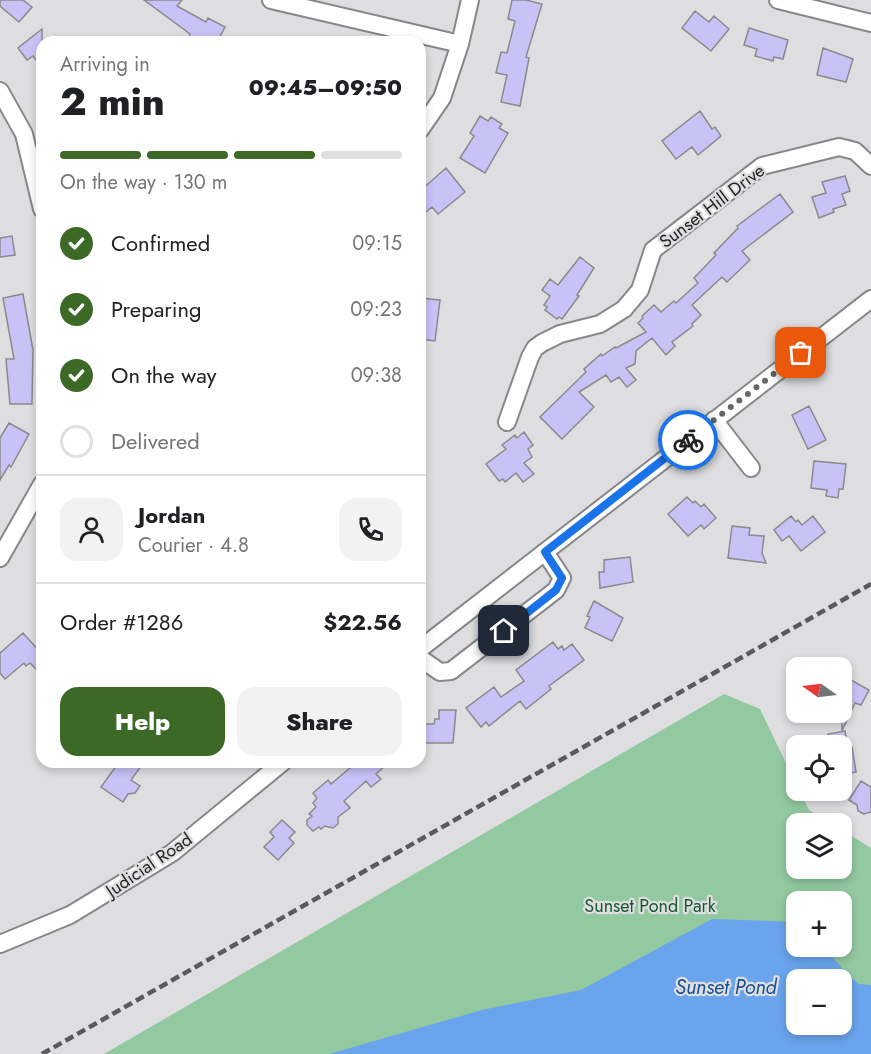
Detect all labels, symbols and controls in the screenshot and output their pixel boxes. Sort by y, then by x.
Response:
text: Arriving in [60,50,150,79]
text: 09:45–09:50 [249,71,402,103]
text: 2 min [60,73,165,130]
street label: Sunset Hill Drive [654,158,770,254]
text: On the way · 130 m [60,168,227,197]
icon: check [60,227,93,260]
text: Confirmed [111,227,210,259]
text: 09:15 [352,229,402,258]
icon: check [60,293,93,326]
text: Preparing [111,293,202,325]
text: 09:23 [350,295,402,324]
pin [775,327,826,378]
icon: bag [784,336,817,369]
icon: check [60,359,93,392]
text: On the way [111,359,216,391]
text: 09:38 [351,361,402,390]
courier [658,410,718,470]
icon: bike [672,424,705,457]
text: Delivered [111,425,200,457]
button: person [60,498,123,561]
button: phone [339,498,402,561]
text: Jordan [138,499,205,531]
text: Courier · 4.8 [138,531,249,560]
pin [478,605,529,656]
text: Order #1286 [60,606,183,638]
text: $22.56 [323,606,402,638]
icon: home [487,614,520,647]
north arrow [786,657,852,723]
map controls [786,657,852,1035]
button: Help [60,687,225,756]
button: Share [237,687,402,756]
button: locate [786,735,852,801]
button: layers [786,813,852,879]
street label: Judicial Road [99,827,197,905]
button: + [786,891,852,957]
park label: Sunset Pond Park [584,893,716,919]
button: − [786,969,852,1035]
water label: Sunset Pond [675,973,778,1002]

